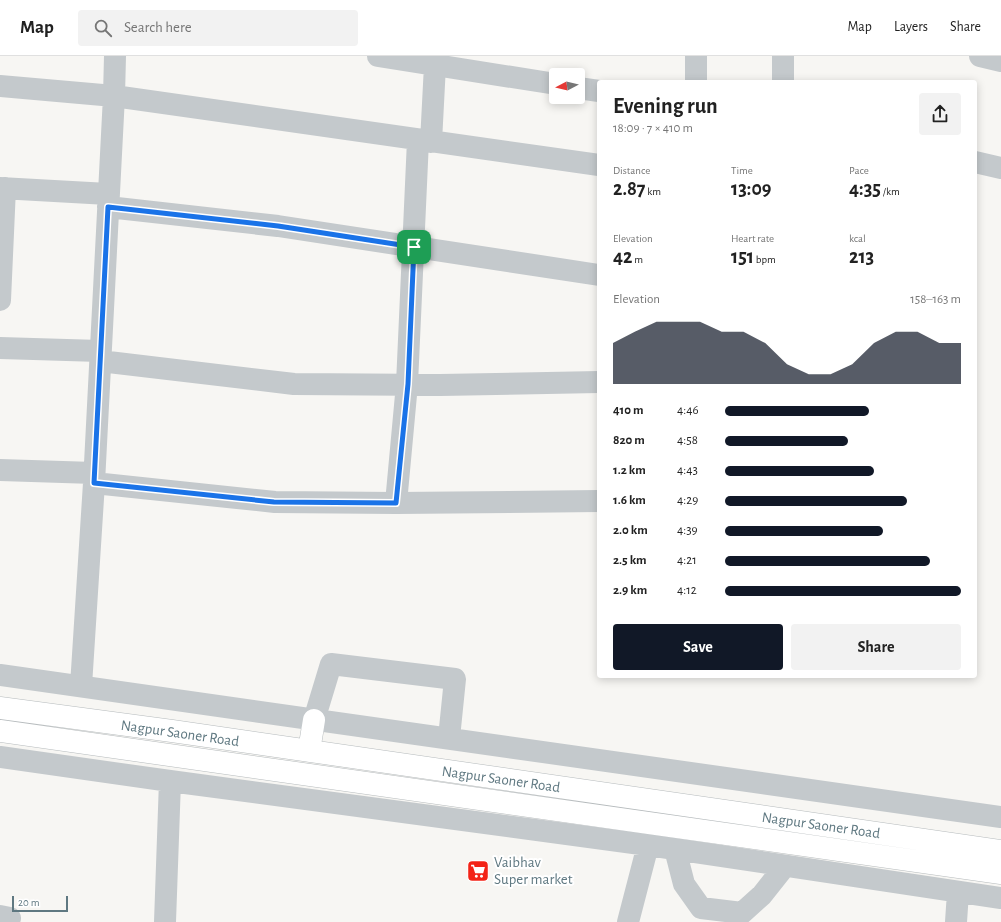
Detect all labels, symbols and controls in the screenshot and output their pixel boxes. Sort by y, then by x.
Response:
search box [78,10,358,46]
icon: search [92,17,114,39]
text: Map [20,18,54,37]
text: Search here [124,20,192,35]
text: Map [847,20,872,34]
text: Layers [894,20,928,34]
text: Share [950,20,981,34]
north arrow [549,68,585,104]
map controls [549,68,585,104]
button: share [919,93,961,135]
text: Evening run [613,95,718,117]
text: 18:09 · 7 × 410 m [613,122,693,135]
text: Distance [613,165,650,176]
text: Time [731,165,753,176]
text: Pace [849,165,869,176]
text: 2.87 [613,179,646,199]
text: 13:09 [731,179,771,199]
text: 4:35 [849,179,881,199]
text: km [646,186,661,197]
text: /km [881,186,900,197]
pin [397,230,431,264]
text: Elevation [613,233,653,244]
text: Heart rate [731,233,774,244]
text: kcal [849,233,866,244]
icon: arrive [403,236,425,258]
text: 42 [613,247,632,267]
text: 151 [731,247,754,267]
text: 213 [849,247,874,267]
text: m [632,254,643,265]
text: bpm [754,254,776,265]
text: Elevation [613,293,660,306]
text: 158–163 m [910,293,961,306]
text: 410 m [613,404,643,417]
text: 4:46 [677,404,699,417]
text: 820 m [613,434,645,447]
text: 4:58 [677,434,698,447]
text: 1.2 km [613,464,646,477]
text: 4:43 [677,464,698,477]
text: 1.6 km [613,494,646,507]
text: 4:29 [677,494,698,507]
text: 2.0 km [613,524,648,537]
text: 4:39 [677,524,698,537]
text: 2.5 km [613,554,647,567]
text: 4:21 [677,554,697,567]
text: 2.9 km [613,584,647,597]
text: 4:12 [677,584,697,597]
button: Save [613,624,783,670]
button: Share [791,624,961,670]
street label: Nagpur Saoner Road [120,718,240,749]
street label: Nagpur Saoner Road [441,764,561,795]
street label: Nagpur Saoner Road [761,810,881,841]
place label: Vaibhav Super market [494,855,573,887]
supermarket icon: Vaibhav Super market [465,858,491,884]
scale bar [12,894,68,913]
text: 20 m [18,897,39,908]

